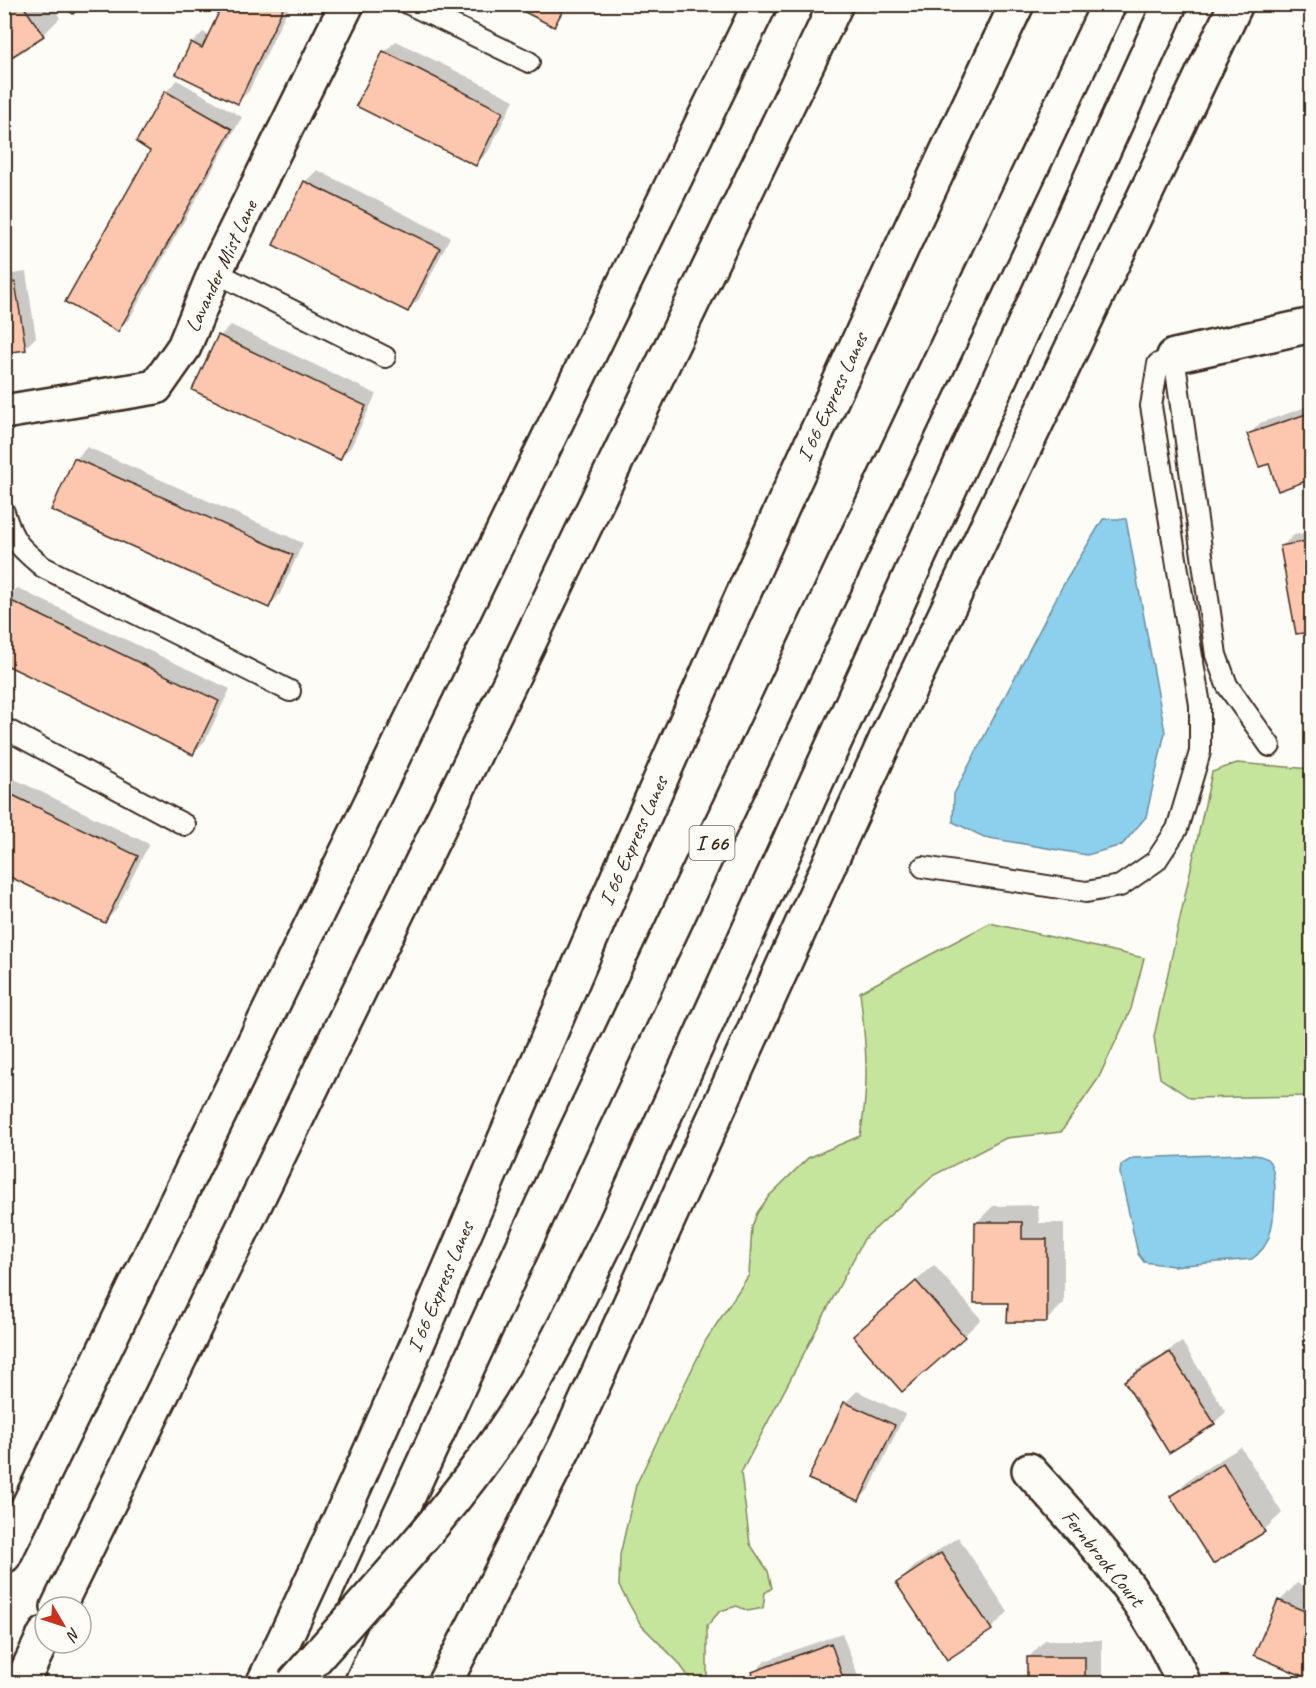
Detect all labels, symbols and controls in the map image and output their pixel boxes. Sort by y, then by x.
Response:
street label: Lavander Mist Lane [179,195,263,336]
street label: I 66 Express Lanes [791,327,874,465]
street label: I 66 Express Lanes [593,771,674,910]
road number: I 66 [690,826,734,860]
street label: I 66 Express Lanes [401,1216,480,1356]
street label: Fernbrook Court [1056,1504,1151,1613]
north arrow [33,1595,93,1655]
text: N [61,1624,85,1646]

